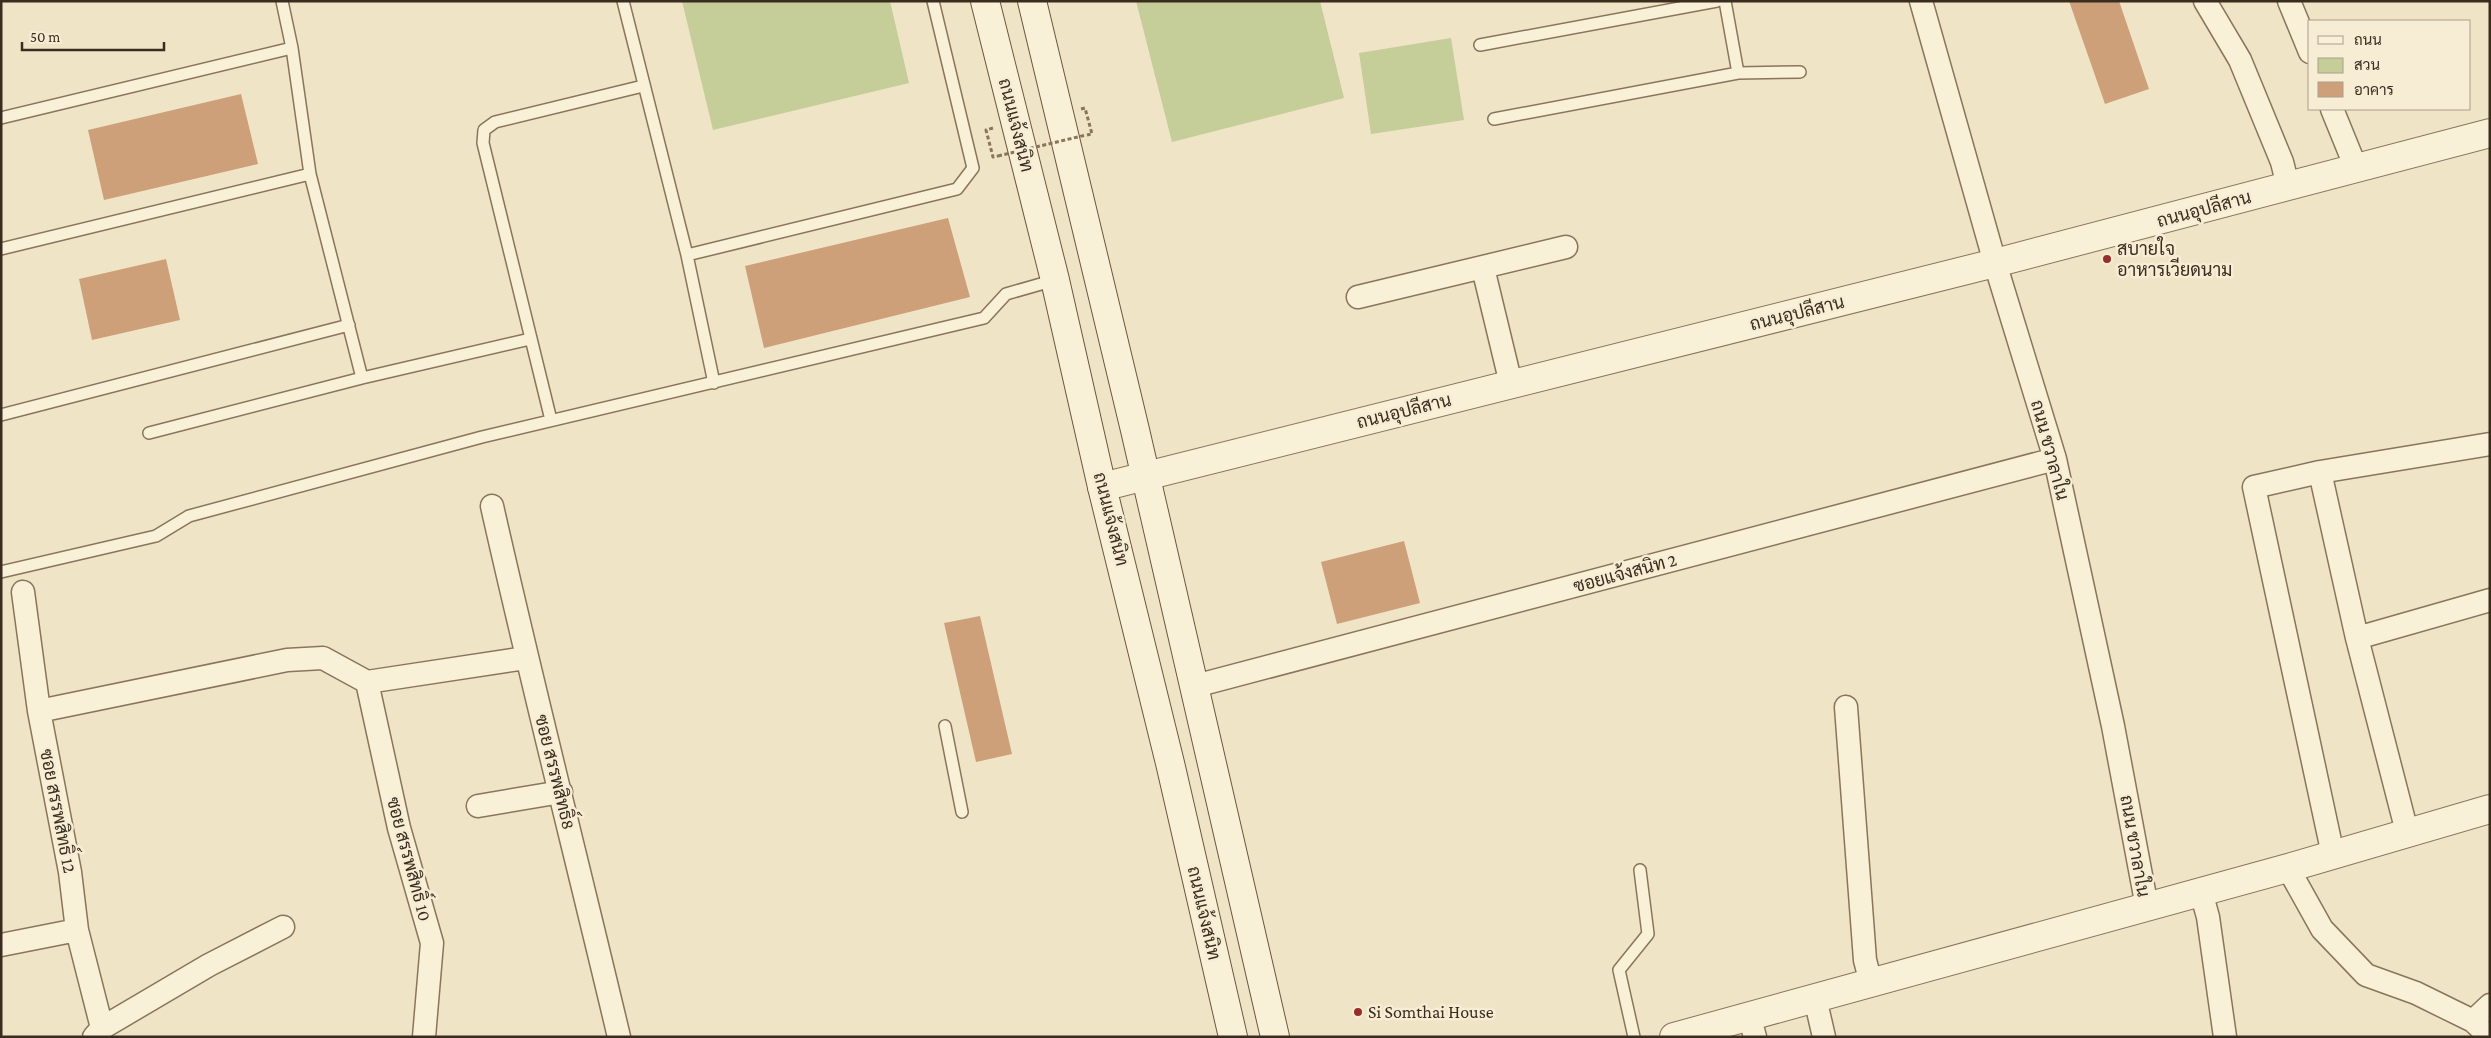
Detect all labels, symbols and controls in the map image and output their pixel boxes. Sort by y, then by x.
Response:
scale bar [22,20,165,52]
legend [2308,20,2471,110]
text: 50 m [30,29,60,45]
text: ถนน [2354,32,2382,48]
text: สวน [2354,57,2380,73]
street label: ถนนแจ้งสนิท [995,76,1039,174]
text: อาคาร [2354,82,2394,98]
street label: ถนนอุปลีสาน [2154,184,2254,233]
place label: สบายใจ อาหารเวียดนาม [2117,236,2232,280]
marker: สบายใจ อาหารเวียดนาม [2101,253,2113,265]
street label: ถนนอุปลีสาน [1747,289,1847,336]
street label: ถนนอุปลีสาน [1354,387,1454,434]
street label: ถนน ชวาลาใน [2027,397,2076,502]
street label: ถนนแจ้งสนิท [1090,470,1134,568]
street label: ซอยแจ้งสนิท 2 [1571,548,1679,596]
street label: ซอย สรรพสิทธิ์8 [531,711,585,832]
street label: ซอย สรรพสิทธิ์ 12 [36,746,86,875]
street label: ซอย สรรพสิทธิ์ 10 [383,793,441,923]
street label: ถนน ชวาลาใน [2116,793,2157,898]
street label: ถนนแจ้งสนิท [1183,864,1226,962]
place label: Si Somthai House [1368,1002,1494,1022]
marker: Si Somthai House [1352,1006,1364,1018]

